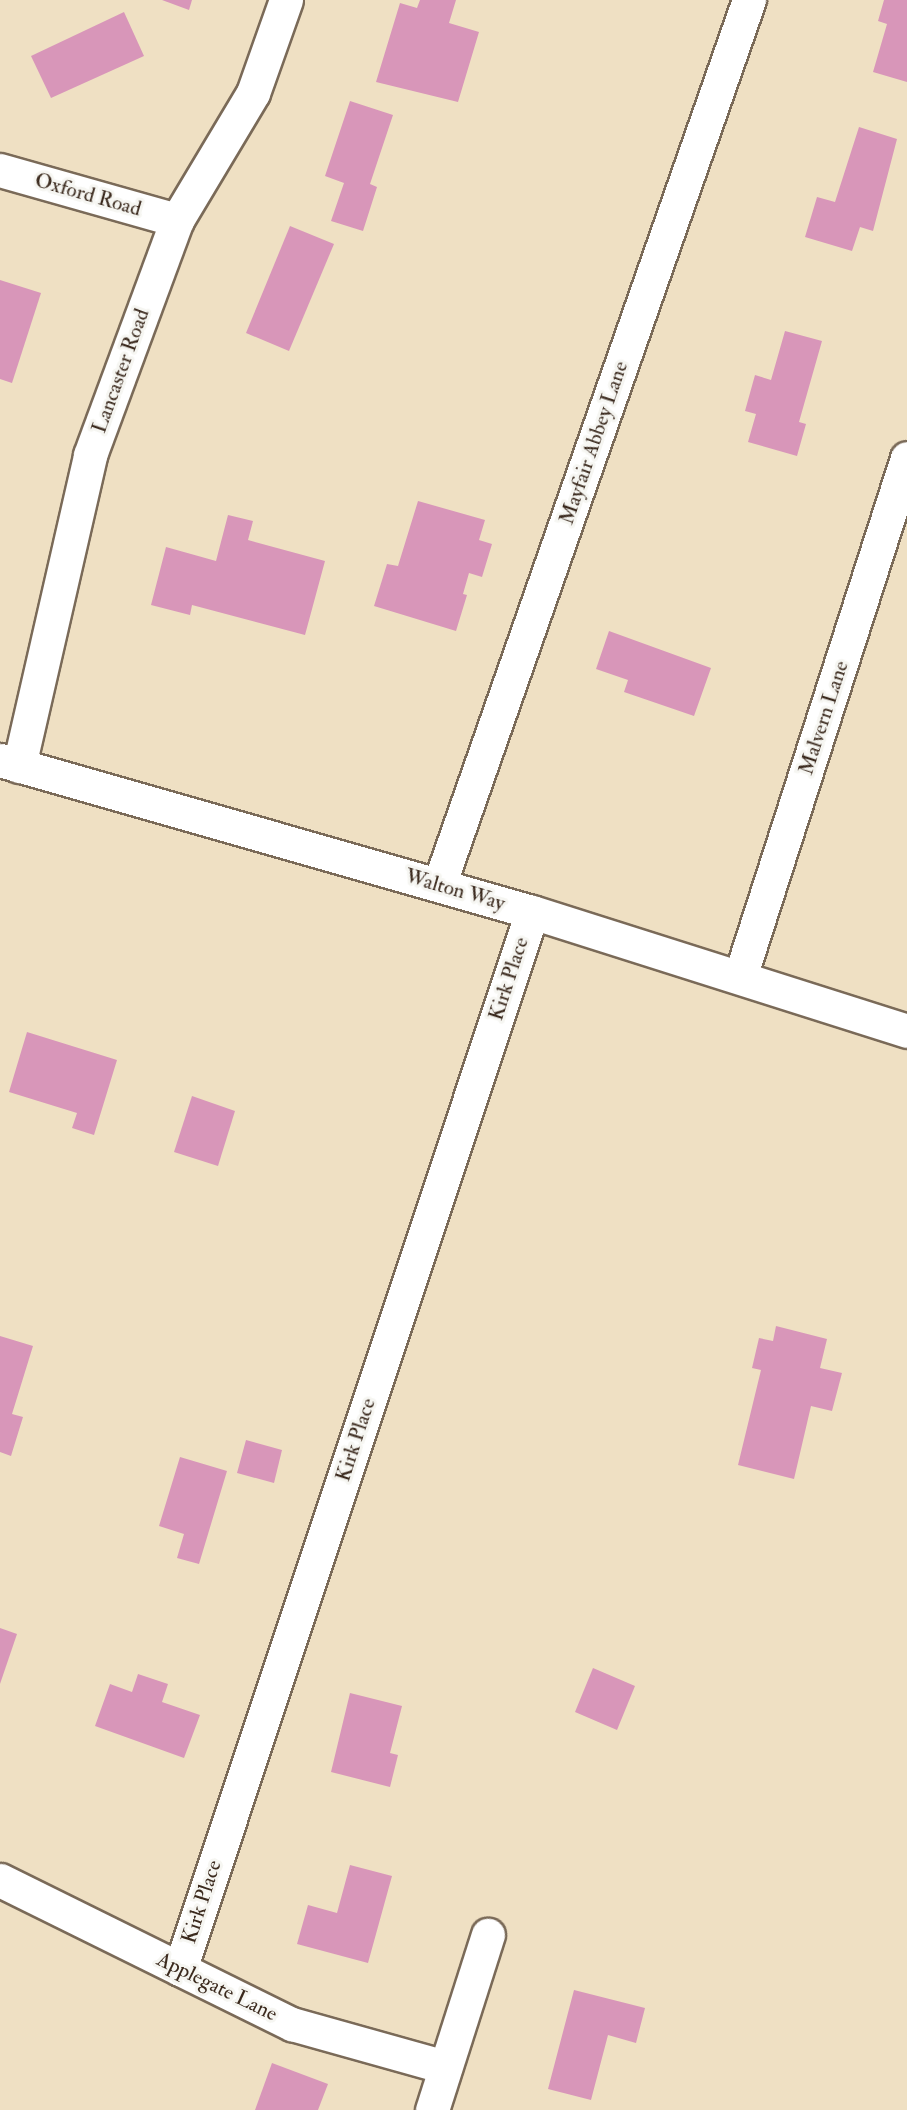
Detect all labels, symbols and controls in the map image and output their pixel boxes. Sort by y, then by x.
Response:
street label: Oxford Road [32,168,144,222]
street label: Lancaster Road [87,305,155,437]
street label: Mayfair Abbey Lane [554,358,634,528]
street label: Malvern Lane [794,658,854,778]
street label: Walton Way [402,864,508,916]
street label: Kirk Place [484,934,534,1024]
street label: Kirk Place [331,1395,381,1485]
street label: Kirk Place [177,1857,227,1947]
street label: Applegate Lane [153,1947,281,2027]

